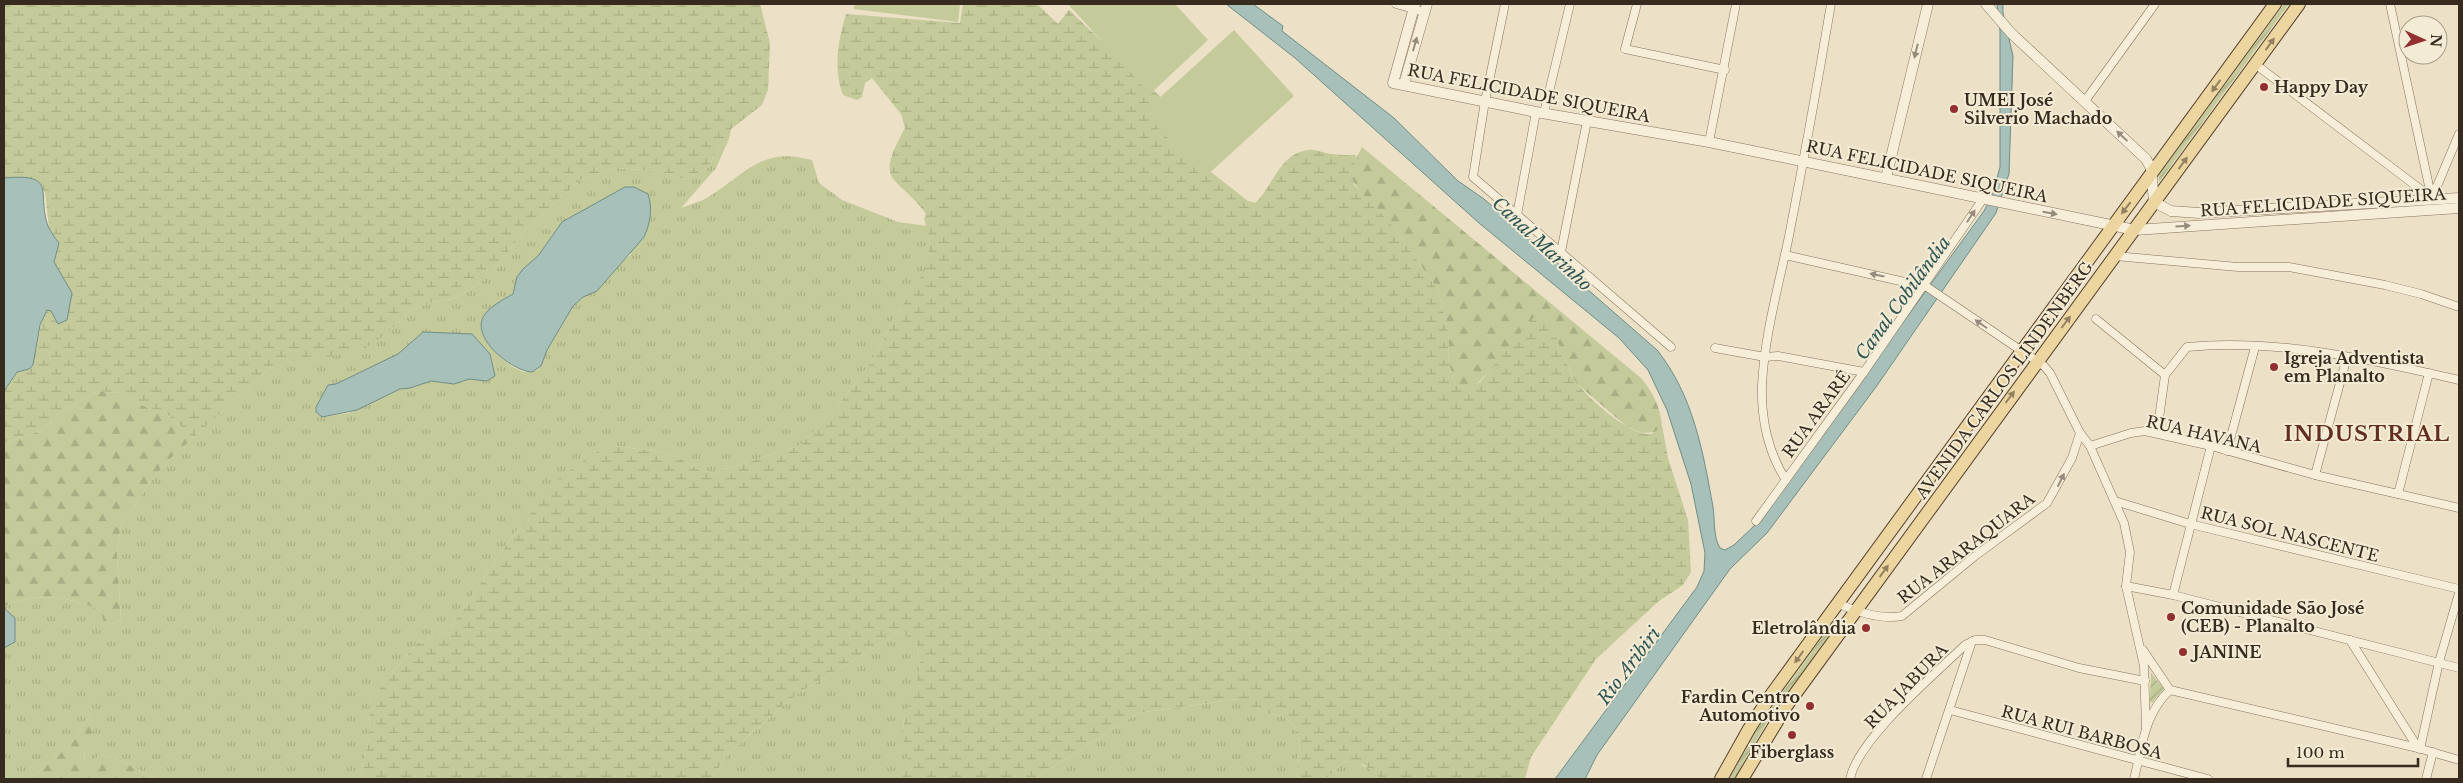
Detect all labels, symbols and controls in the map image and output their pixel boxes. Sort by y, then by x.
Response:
north arrow [2398,15,2448,65]
text: N [2427,34,2445,48]
one-way arrow [1412,37,1420,52]
one-way arrow [2265,37,2275,51]
one-way arrow [1912,44,1920,59]
street label: RUA FELICIDADE SIQUEIRA [1406,60,1653,126]
place label: Happy Day [2274,77,2369,97]
one-way arrow [2210,79,2221,92]
marker: Happy Day [2258,81,2270,93]
place label: UMEI José Silverio Machado [1964,90,2112,128]
marker: UMEI José Silverio Machado [1948,103,1960,115]
one-way arrow [2117,130,2129,142]
street label: RUA FELICIDADE SIQUEIRA [1804,136,2050,207]
one-way arrow [2178,157,2189,170]
street label: RUA FELICIDADE SIQUEIRA [2199,183,2447,221]
water label: Canal Marinho [1488,192,1596,296]
one-way arrow [2121,201,2131,215]
one-way arrow [1966,209,1976,223]
one-way arrow [2043,209,2059,217]
one-way arrow [2175,222,2191,230]
water label: Canal Cobilândia [1851,232,1955,364]
street label: AVENIDA CARLOS LINDENBERG [1911,257,2097,503]
one-way arrow [1869,271,1884,279]
one-way arrow [2061,315,2071,329]
one-way arrow [1974,319,1988,329]
place label: Igreja Adventista em Planalto [2284,348,2425,386]
marker: Igreja Adventista em Planalto [2268,361,2280,373]
street label: RUA ARARÉ [1778,367,1854,461]
one-way arrow [2005,390,2015,404]
street label: RUA HAVANA [2144,411,2264,457]
district label: INDUSTRIAL [2284,421,2450,447]
one-way arrow [2057,473,2065,487]
street label: RUA ARARAQUARA [1893,488,2039,608]
street label: RUA SOL NASCENTE [2199,502,2381,566]
one-way arrow [1878,565,1888,578]
place label: Comunidade São José (CEB) - Planalto [2181,598,2364,636]
marker: Comunidade São José (CEB) - Planalto [2165,611,2177,623]
place label: Eletrolândia [1752,618,1856,638]
water label: Rio Aribiri [1592,622,1666,710]
marker: Eletrolândia [1860,622,1872,634]
street label: RUA JABURA [1860,639,1952,733]
place label: JANINE [2190,642,2261,662]
marker: JANINE [2177,646,2189,658]
one-way arrow [1793,650,1804,663]
place label: Fardin Centro Automotivo [1681,687,1800,725]
marker: Fardin Centro Automotivo [1804,700,1816,712]
street label: RUA RUI BARBOSA [1999,701,2165,763]
marker: Fiberglass [1786,729,1798,741]
scale bar [2288,736,2418,768]
place label: Fiberglass [1750,742,1834,762]
text: 100 m [2296,743,2345,762]

